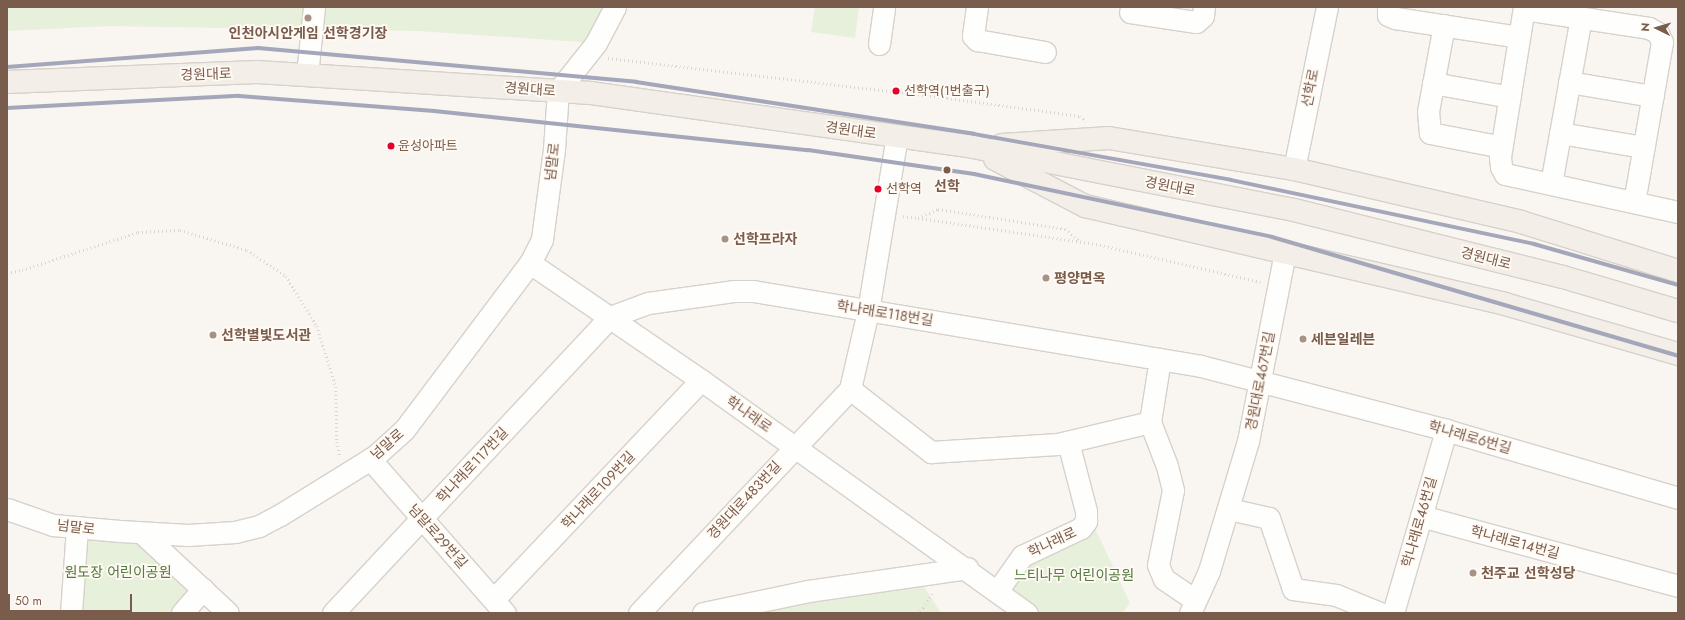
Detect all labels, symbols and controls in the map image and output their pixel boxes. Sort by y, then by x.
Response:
north arrow [1637,8,1677,48]
marker: 인천아시안게임 선학경기장 [303,13,313,23]
text: N [1637,22,1653,32]
place label: 인천아시안게임 선학경기장 [229,25,387,41]
street label: 경원대로 [180,65,232,83]
street label: 선학로 [1298,67,1322,109]
street label: 경원대로 [504,79,556,99]
place label: 선학역(1번출구) [904,83,990,99]
marker: 선학역(1번출구) [891,86,901,96]
street label: 경원대로 [824,118,878,142]
place label: 윤성아파트 [398,138,458,154]
marker: 윤성아파트 [386,141,396,151]
street label: 넘말로 [541,142,563,182]
marker: 선학 [941,164,953,176]
street label: 경원대로 [1143,173,1197,199]
place label: 선학 [934,178,960,194]
place label: 선학역 [886,181,922,197]
marker: 선학역 [873,184,883,194]
place label: 선학프라자 [733,231,797,247]
marker: 선학프라자 [720,234,730,244]
street label: 경원대로 [1459,244,1513,272]
place label: 평양면옥 [1054,270,1106,286]
marker: 평양면옥 [1041,273,1051,283]
street label: 학나래로118번길 [836,297,934,329]
place label: 선학별빛도서관 [221,327,311,343]
marker: 선학별빛도서관 [208,330,218,340]
street label: 경원대로467번길 [1242,330,1278,432]
place label: 세븐일레븐 [1311,331,1375,347]
marker: 세븐일레븐 [1298,334,1308,344]
street label: 학나래로 [723,392,775,436]
street label: 학나래로6번길 [1427,417,1513,457]
street label: 학나래로117번길 [433,424,511,506]
street label: 넘말로 [367,425,407,463]
street label: 학나래로109번길 [558,448,638,532]
street label: 경원대로483번길 [704,457,784,543]
street label: 학나래로46번길 [1398,475,1440,569]
street label: 넘말로29번길 [405,500,471,572]
street label: 넘말로 [56,516,96,538]
street label: 학나래로14번길 [1469,522,1561,562]
street label: 학나래로 [1025,524,1079,560]
park label: 원도장 어린이공원 [64,564,172,580]
place label: 천주교 선학성당 [1481,565,1575,581]
park label: 느티나무 어린이공원 [1014,567,1134,583]
marker: 천주교 선학성당 [1468,568,1478,578]
scale bar [10,586,134,612]
text: 50 m [15,592,42,610]

